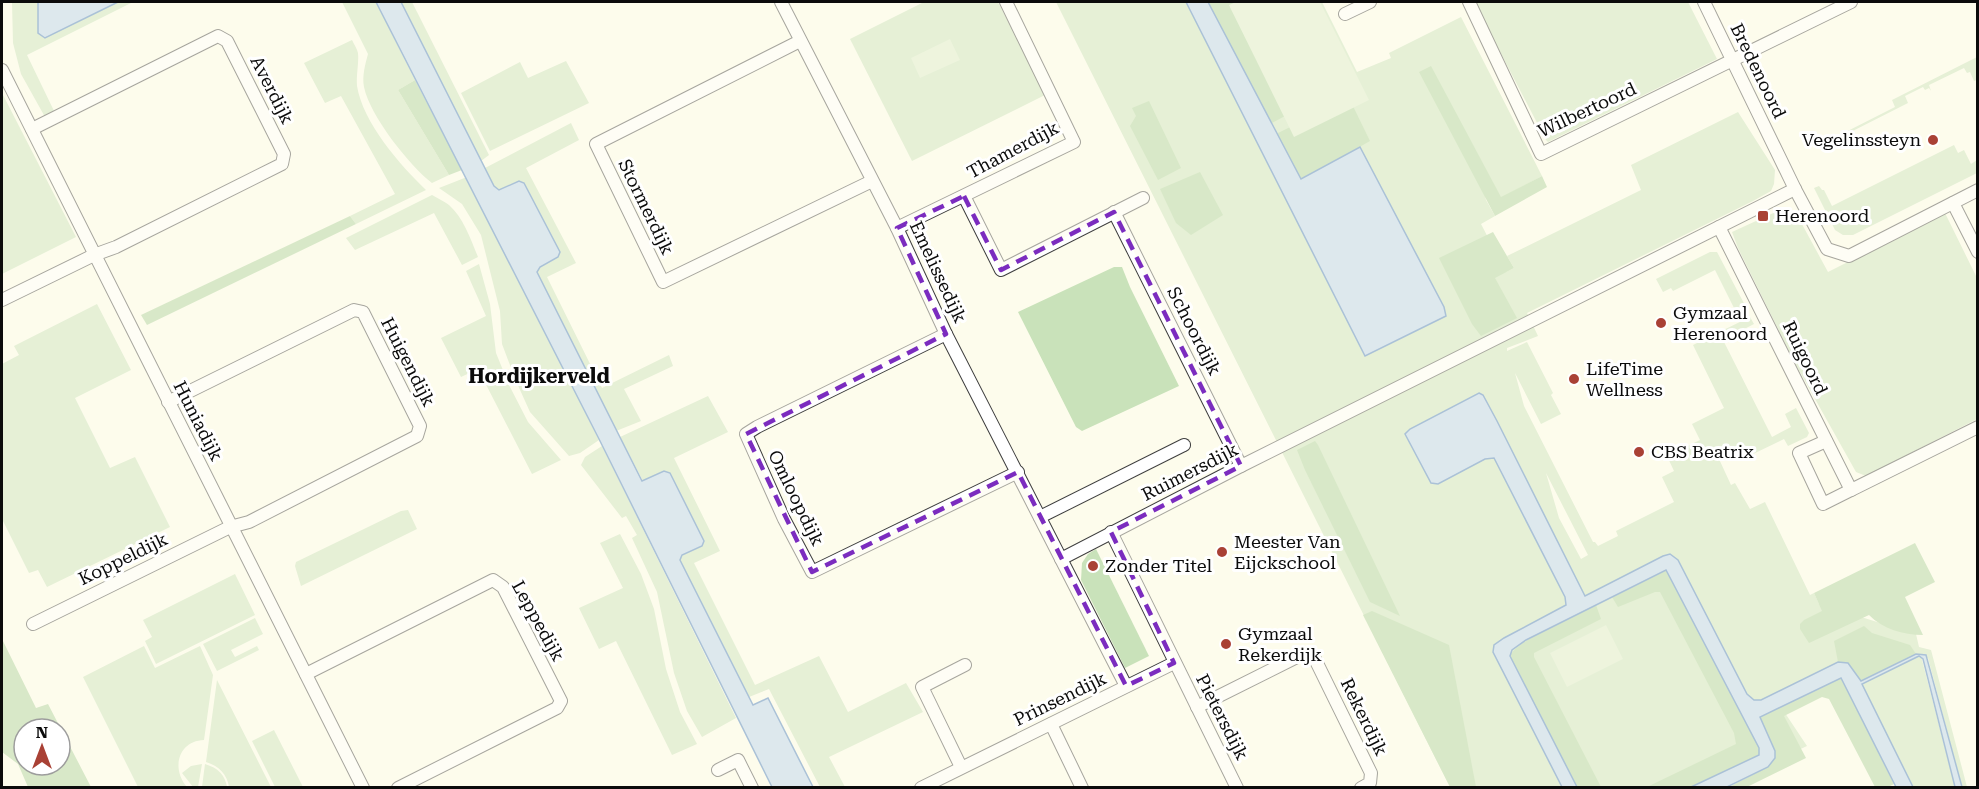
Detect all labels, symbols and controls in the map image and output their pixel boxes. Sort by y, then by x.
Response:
street label: Bredenoord [1726,20,1791,122]
street label: Averdijk [246,52,298,127]
street label: Wilbertoord [1534,77,1640,141]
street label: Thamerdijk [963,117,1062,183]
place label: Vegelinssteyn [1802,129,1921,150]
marker: Vegelinssteyn [1926,133,1940,147]
street label: Stormerdijk [614,156,679,258]
place label: Herenoord [1775,205,1870,226]
marker: Herenoord [1756,209,1770,223]
street label: Emelissedijk [906,218,971,326]
street label: Schoordijk [1163,283,1226,379]
place label: Gymzaal Herenoord [1673,302,1768,344]
street label: Huigendijk [377,314,440,410]
marker: Gymzaal Herenoord [1654,316,1668,330]
street label: Ruigoord [1779,317,1833,399]
place label: LifeTime Wellness [1586,358,1663,400]
district label: Hordijkerveld [468,364,610,388]
marker: LifeTime Wellness [1567,372,1581,386]
street label: Huniadijk [169,377,228,464]
street label: Ruimersdijk [1138,438,1241,505]
place label: CBS Beatrix [1651,441,1754,462]
marker: CBS Beatrix [1632,445,1646,459]
street label: Omloopdijk [764,446,829,549]
street label: Koppeldijk [75,528,171,589]
place label: Meester Van Eijckschool [1234,531,1341,573]
marker: Meester Van Eijckschool [1215,545,1229,559]
place label: Zonder Titel [1105,555,1212,576]
marker: Zonder Titel [1086,559,1100,573]
street label: Leppedijk [508,577,569,665]
place label: Gymzaal Rekerdijk [1238,623,1322,665]
marker: Gymzaal Rekerdijk [1219,637,1233,651]
street label: Prinsendijk [1010,667,1109,730]
street label: Pietersdijk [1192,670,1253,763]
street label: Rekerdijk [1337,674,1392,759]
north arrow [12,717,72,777]
text: N [36,723,48,742]

